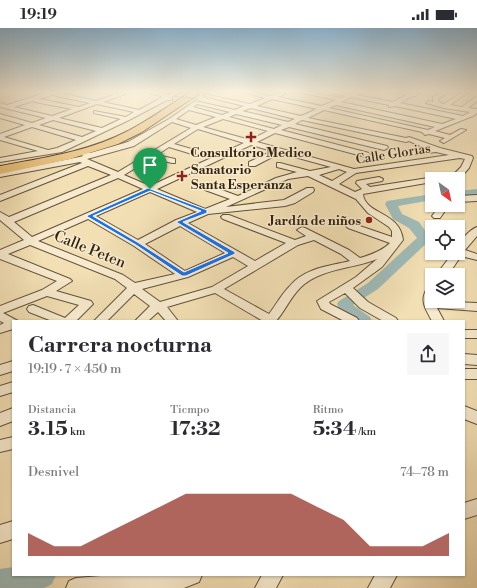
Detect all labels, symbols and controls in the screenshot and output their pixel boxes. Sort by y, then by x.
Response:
text: 19:19 [20,5,57,24]
marker: Consultorio Medico [245,131,257,143]
street label: Calle Glorias [355,140,432,168]
place label: Consultorio Medico [190,145,312,161]
pin [133,148,167,189]
icon: arrive [139,154,161,176]
place label: Sanatorio Santa Esperanza [191,162,293,193]
marker: Sanatorio Santa Esperanza [176,170,188,182]
north arrow [425,172,465,212]
map controls [425,172,465,308]
place label: Jardín de niños [267,213,361,229]
marker: Jardín de niños [364,215,374,225]
button: locate [425,220,465,260]
street label: Calle Peten [51,226,129,273]
button: layers [425,268,465,308]
text: Carrera nocturna [28,332,212,359]
button: share [407,333,449,375]
text: 19:19 · 7 × 450 m [28,361,121,377]
text: Distancia [28,403,76,417]
text: Tiempo [170,403,209,417]
text: Ritmo [313,403,343,417]
text: 3.15 [28,417,68,442]
text: 17:32 [170,417,221,442]
text: 5:34 [313,417,356,442]
text: km [68,425,85,439]
text: /km [356,425,376,439]
text: Desnivel [28,464,79,480]
text: 74–78 m [400,464,449,480]

